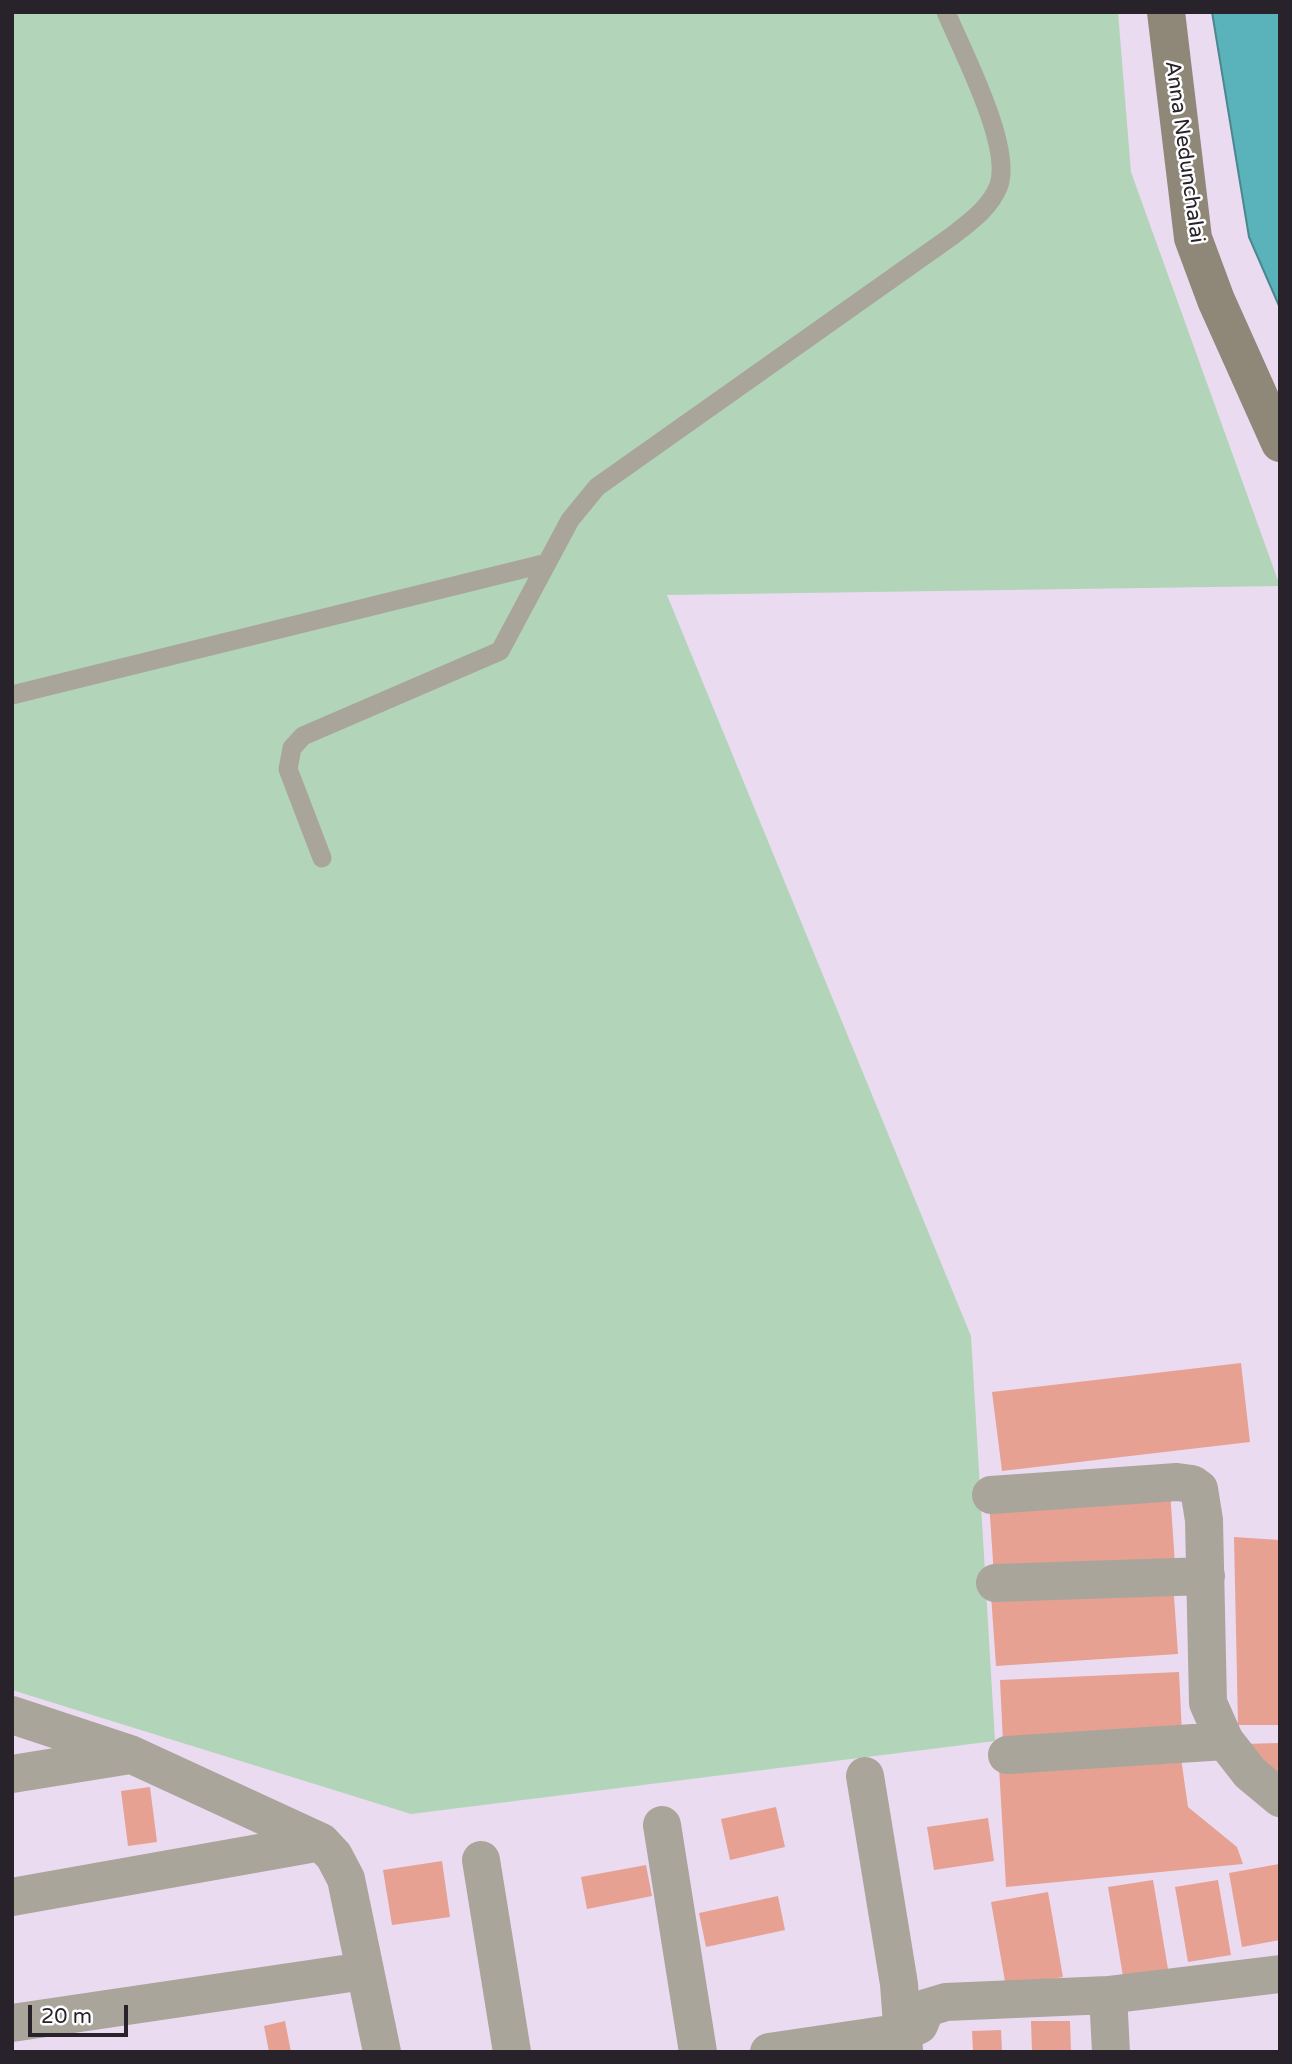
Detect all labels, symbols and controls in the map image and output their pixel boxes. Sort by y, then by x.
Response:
street label: Anna Nedunchalai [1159,59,1209,245]
scale bar [32,1990,131,2034]
text: 20 m [41,2004,92,2029]

